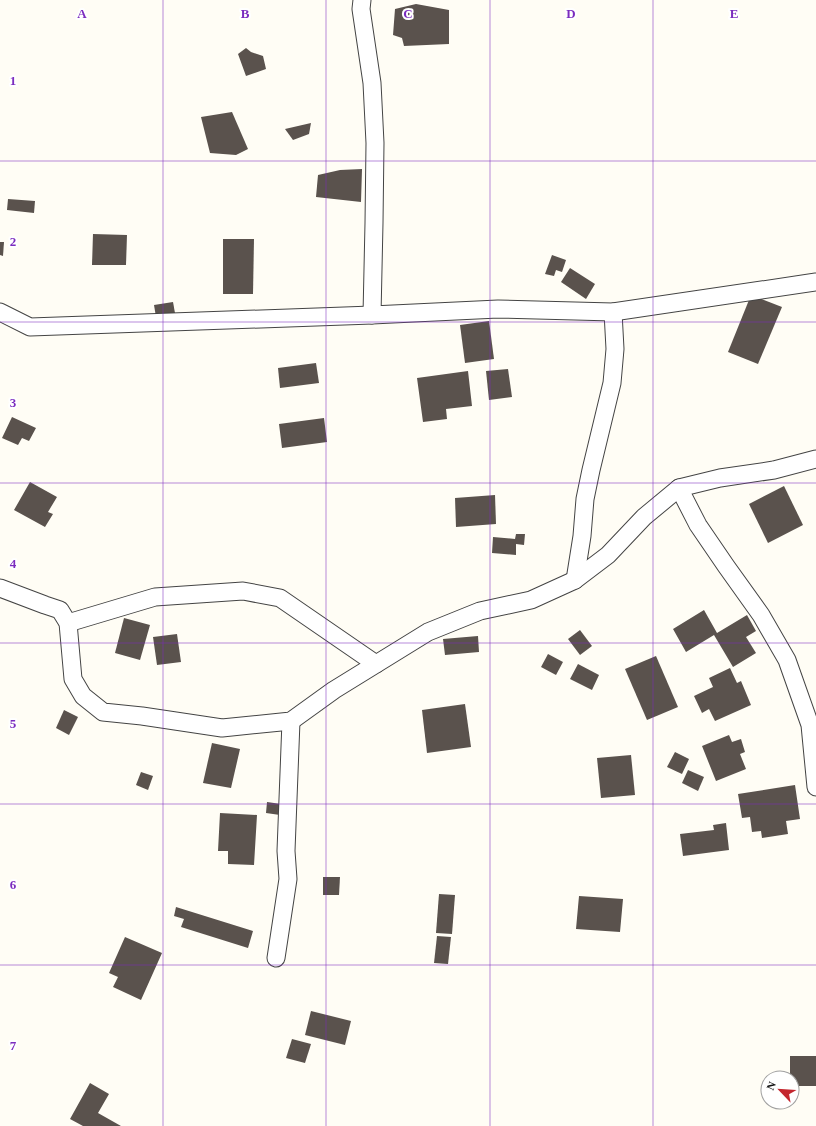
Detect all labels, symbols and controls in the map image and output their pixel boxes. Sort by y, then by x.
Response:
text: A [77,6,87,21]
text: B [241,6,250,21]
text: C [403,6,413,21]
text: D [566,6,576,21]
text: E [730,6,738,21]
text: 1 [10,73,16,88]
text: 2 [10,234,16,249]
text: 3 [10,395,17,410]
text: 4 [10,556,17,571]
text: 5 [10,716,17,731]
text: 6 [10,877,17,892]
text: 7 [10,1038,17,1053]
north arrow [760,1070,800,1110]
text: N [764,1080,778,1092]

